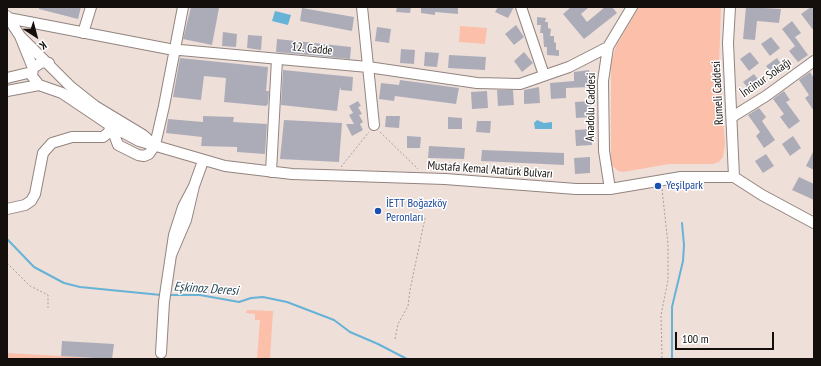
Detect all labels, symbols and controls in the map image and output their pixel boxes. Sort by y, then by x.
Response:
north arrow [16,16,56,56]
text: K [37,38,49,53]
street label: 12. Cadde [291,40,333,58]
street label: İncinur Sokağı [738,55,794,101]
street label: Rumeli Caddesi [709,61,727,125]
street label: Anadolu Caddesi [583,72,599,142]
street label: Mustafa Kemal Atatürk Bulvarı [427,158,553,182]
place label: Yeşilpark [666,179,703,193]
marker: Yeşilpark [653,181,663,191]
place label: İETT Boğazköy Peronları [386,197,447,225]
marker: İETT Boğazköy Peronları [373,206,383,216]
water label: Eşkinoz Deresi [173,279,239,299]
scale bar [677,324,776,350]
text: 100 m [682,331,709,346]

